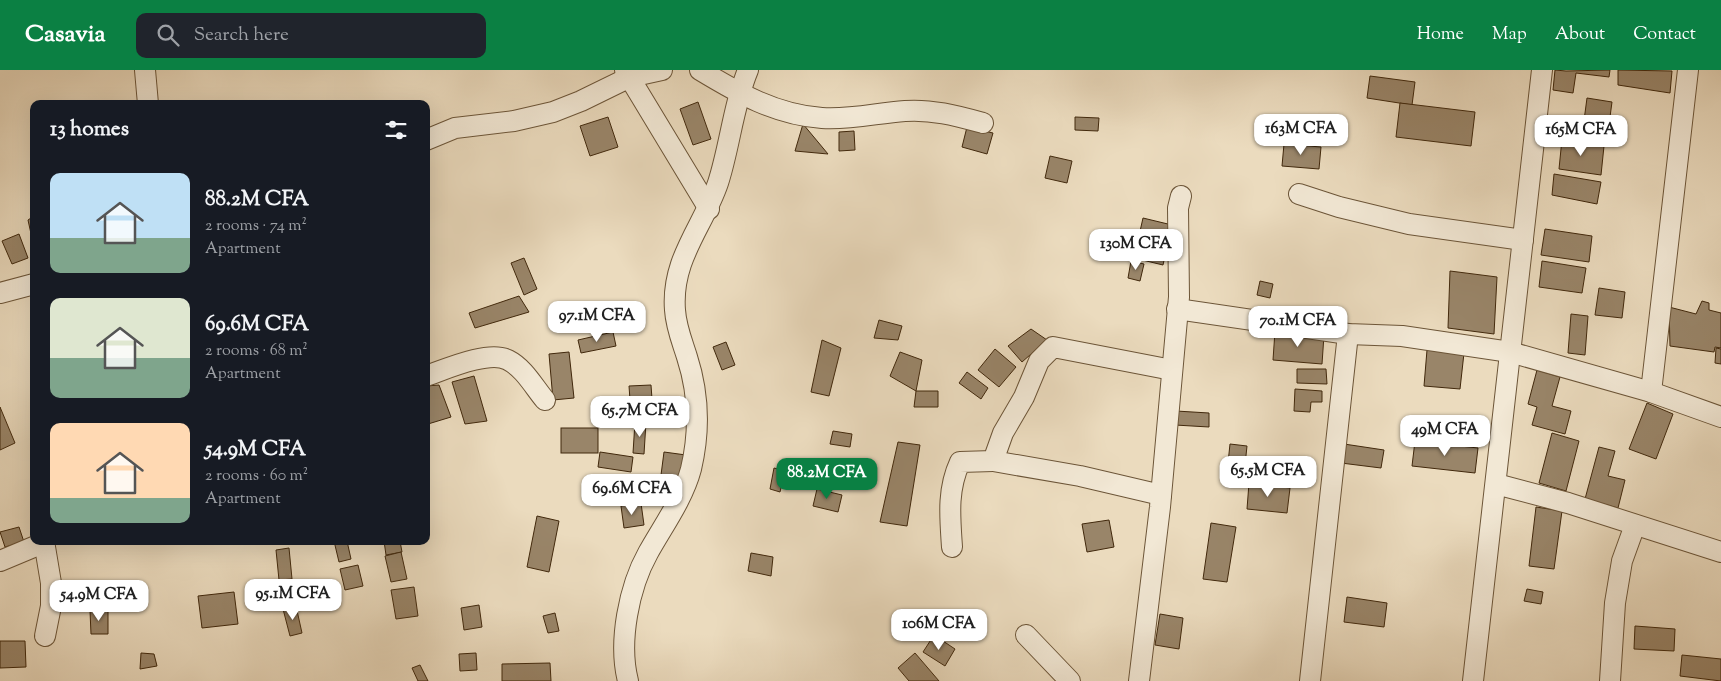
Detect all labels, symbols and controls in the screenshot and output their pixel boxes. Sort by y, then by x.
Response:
search box [136,13,486,58]
text: Casavia [25,18,106,52]
icon: search [154,21,182,49]
text: Search here [194,22,289,49]
text: Home [1417,22,1464,48]
text: Map [1492,22,1527,48]
text: About [1555,22,1605,48]
text: Contact [1633,22,1696,48]
pin: 163M CFA [1249,114,1353,156]
pin: 165M CFA [1529,114,1633,157]
text: 13 homes [50,115,129,145]
icon: filters [382,116,410,144]
text: 163M CFA [1265,118,1337,141]
text: 165M CFA [1546,119,1616,142]
text: 88.2M CFA [205,185,309,215]
icon: home [90,193,150,253]
text: 2 rooms · 74 m² [205,215,307,238]
pin: 130M CFA [1084,228,1188,271]
text: 130M CFA [1100,233,1172,256]
text: Apartment [205,238,281,261]
pin: 97.1M CFA [540,300,654,343]
text: 97.1M CFA [559,305,635,328]
pin: 70.1M CFA [1241,306,1355,348]
text: 69.6M CFA [205,310,309,340]
text: 70.1M CFA [1259,310,1337,333]
icon: home [90,318,150,378]
text: 2 rooms · 68 m² [205,340,308,363]
text: Apartment [205,363,281,386]
pin: 65.7M CFA [583,396,697,438]
text: 65.7M CFA [601,400,679,423]
pin: 49M CFA [1399,414,1491,457]
text: 49M CFA [1411,419,1479,442]
text: 54.9M CFA [205,435,306,465]
icon: home [90,443,150,503]
pin: 65.5M CFA [1211,456,1325,498]
pin: 88.2M CFA [770,458,884,500]
text: 65.5M CFA [1231,460,1305,483]
text: 88.2M CFA [787,462,867,485]
text: 2 rooms · 60 m² [205,465,308,488]
pin: 69.6M CFA [575,474,689,516]
text: 69.6M CFA [592,478,672,501]
text: Apartment [205,488,281,511]
pin: 95.1M CFA [236,578,350,621]
pin: 54.9M CFA [42,580,156,622]
text: 95.1M CFA [256,583,330,606]
text: 54.9M CFA [61,584,137,607]
pin: 106M CFA [887,608,991,651]
text: 106M CFA [902,613,976,636]

